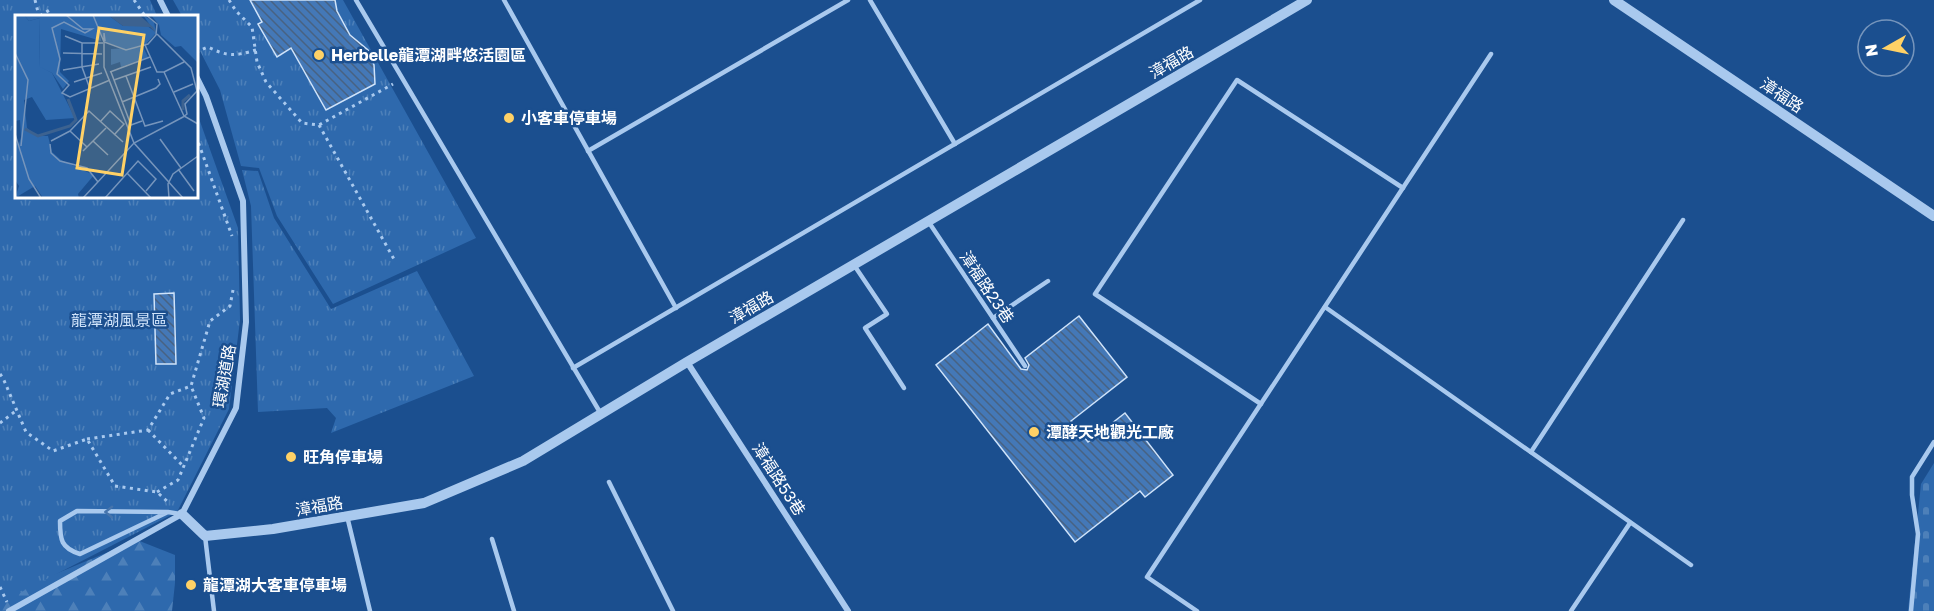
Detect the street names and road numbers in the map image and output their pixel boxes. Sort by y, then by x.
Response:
street label: 漳福路 [1145,41,1197,83]
street label: 漳福路 [1757,73,1807,117]
street label: 漳福路23巷 [956,247,1018,327]
street label: 漳福路 [725,286,777,328]
street label: 環湖道路 [209,343,239,409]
street label: 漳福路53巷 [748,439,810,519]
street label: 漳福路 [294,492,344,520]

